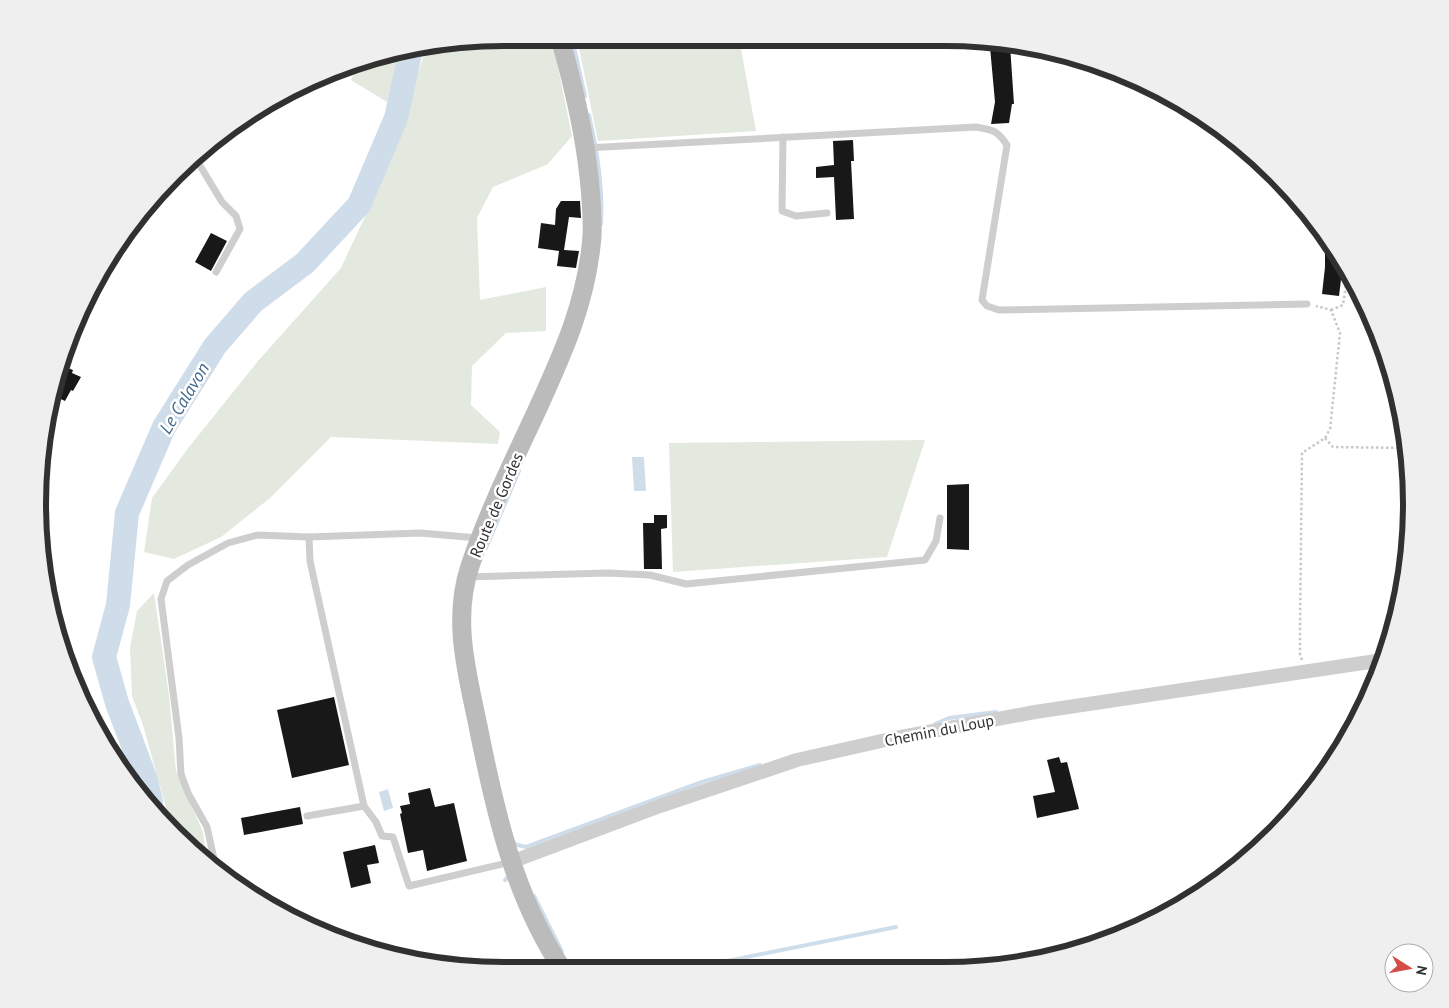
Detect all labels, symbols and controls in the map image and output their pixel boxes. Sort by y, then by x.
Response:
water label: Le Calavon [154,358,214,438]
street label: Route de Gordes [465,449,527,560]
street label: Chemin du Loup [883,710,995,750]
north arrow [1384,943,1434,993]
text: N [1412,964,1431,977]

